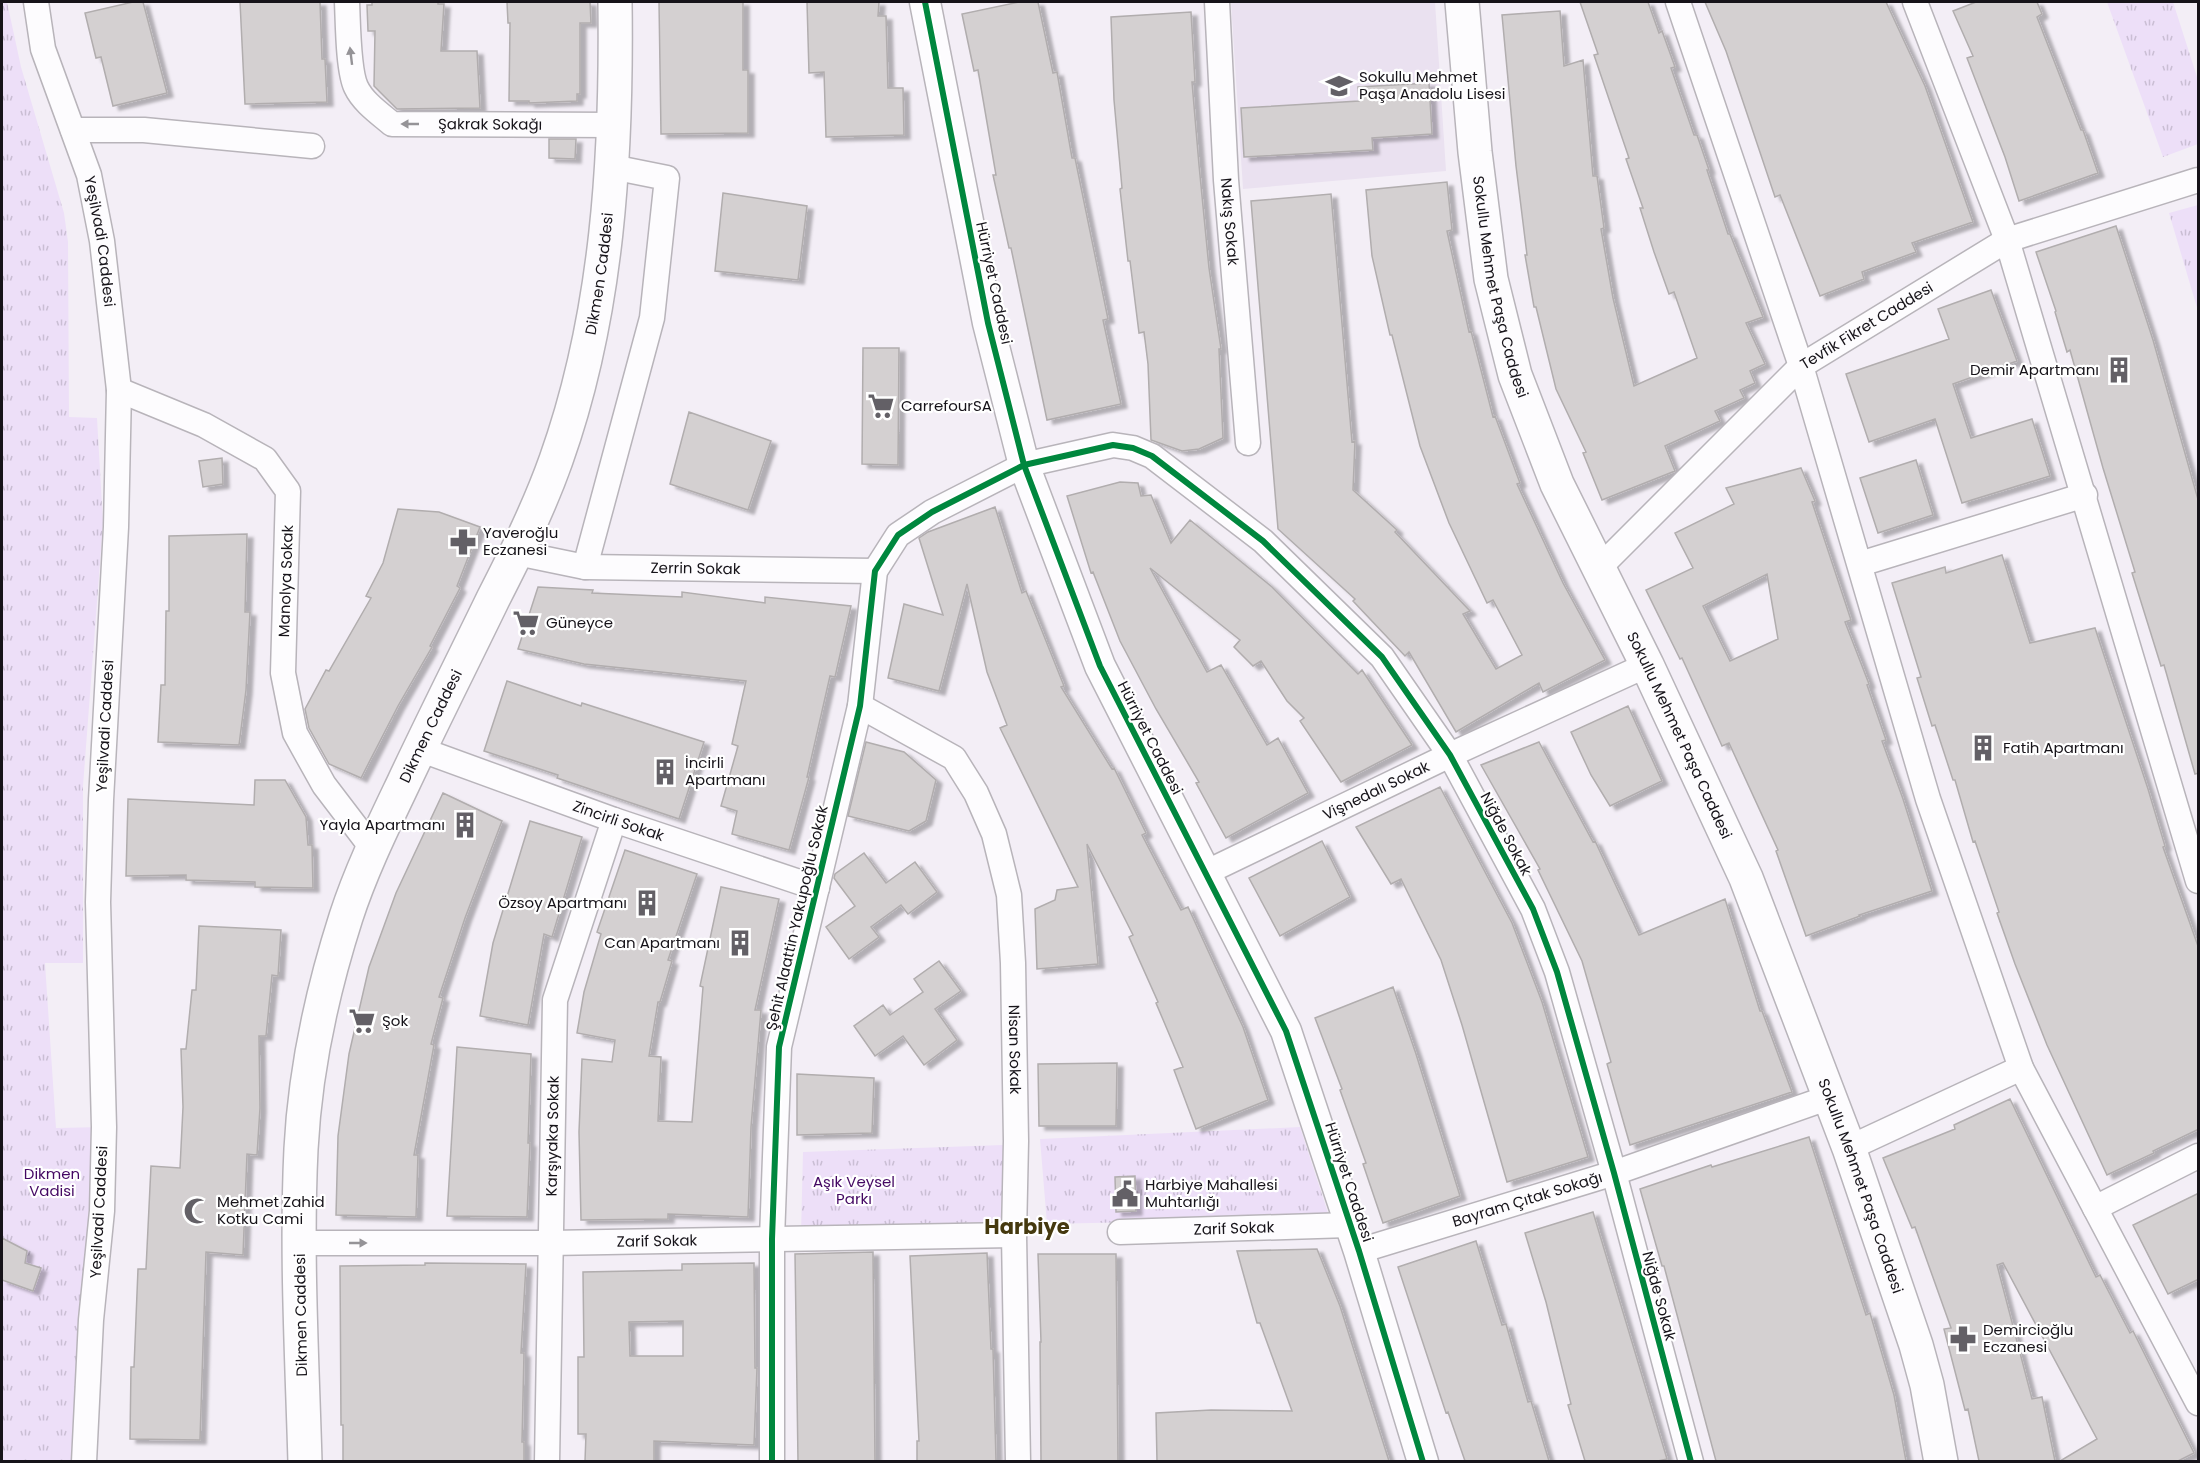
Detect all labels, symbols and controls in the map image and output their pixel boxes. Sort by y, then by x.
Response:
one-way arrow [346,46,356,65]
place label: Sokullu Mehmet Paşa Anadolu Lisesi [1359,66,1506,104]
school or university icon: Sokullu Mehmet Paşa Anadolu Lisesi [1324,71,1354,101]
street label: Şakrak Sokağı [438,113,542,135]
one-way arrow [400,119,419,129]
street label: Yeşilvadi Caddesi [79,174,120,308]
street label: Sokullu Mehmet Paşa Caddesi [1468,175,1534,401]
street label: Nakış Sokak [1216,177,1244,267]
street label: Dikmen Caddesi [580,212,618,337]
street label: Hürriyet Caddesi [971,220,1018,346]
street label: Tevfik Fikret Caddesi [1796,277,1937,374]
building icon: Demir Apartmanı [2104,355,2134,385]
place label: Demir Apartmanı [1970,359,2099,380]
supermarket icon: CarrefourSA [866,391,896,421]
place label: CarrefourSA [901,395,992,416]
place label: Yaveroğlu Eczanesi [483,522,558,560]
street label: Manolya Sokak [273,524,298,638]
pharmacy icon: Yaveroğlu Eczanesi [448,527,478,557]
street label: Zerrin Sokak [650,557,741,579]
supermarket icon: Güneyce [511,608,541,638]
place label: Güneyce [546,612,613,633]
street label: Sokullu Mehmet Paşa Caddesi [1622,628,1737,842]
street label: Yeşilvadi Caddesi [91,659,118,793]
street label: Dikmen Caddesi [394,666,467,786]
street label: Hürriyet Caddesi [1113,677,1188,798]
building icon: Fatih Apartmanı [1968,733,1998,763]
place label: Fatih Apartmanı [2003,737,2124,758]
place label: İncirli Apartmanı [685,752,765,790]
street label: Vişnedalı Sokak [1319,755,1433,825]
building icon: İncirli Apartmanı [650,757,680,787]
street label: Niğde Sokak [1476,788,1537,879]
street label: Zincirli Sokak [570,795,667,846]
street label: Şehit Alaattin Yakupoğlu Sokak [760,803,833,1033]
building icon: Yayla Apartmanı [450,810,480,840]
place label: Yayla Apartmanı [319,814,445,835]
building icon: Özsoy Apartmanı [632,888,662,918]
place label: Özsoy Apartmanı [498,892,627,913]
building icon: Can Apartmanı [725,928,755,958]
place label: Can Apartmanı [604,932,720,953]
street label: Nisan Sokak [1004,1004,1026,1095]
supermarket icon: Şok [347,1006,377,1036]
place label: Şok [382,1010,408,1031]
street label: Karşıyaka Sokak [541,1075,564,1197]
street label: Sokullu Mehmet Paşa Caddesi [1813,1075,1909,1296]
street label: Hürriyet Caddesi [1320,1119,1379,1244]
street label: Yeşilvadi Caddesi [85,1145,112,1279]
park label: Dikmen Vadisi [24,1163,80,1201]
street label: Bayram Çıtak Sokağı [1450,1166,1605,1232]
park label: Aşık Veysel Parkı [813,1171,895,1209]
place label: Harbiye Mahallesi Muhtarlığı [1145,1174,1278,1212]
public building icon: Harbiye Mahallesi Muhtarlığı [1110,1179,1140,1209]
place label: Mehmet Zahid Kotku Cami [217,1191,325,1229]
mosque icon: Mehmet Zahid Kotku Cami [182,1196,212,1226]
district label: Harbiye [984,1212,1070,1241]
street label: Zarif Sokak [1193,1216,1275,1240]
street label: Zarif Sokak [617,1229,698,1252]
one-way arrow [349,1238,368,1248]
street label: Niğde Sokak [1637,1249,1682,1343]
street label: Dikmen Caddesi [289,1253,312,1377]
place label: Demircioğlu Eczanesi [1983,1319,2073,1357]
pharmacy icon: Demircioğlu Eczanesi [1948,1324,1978,1354]

